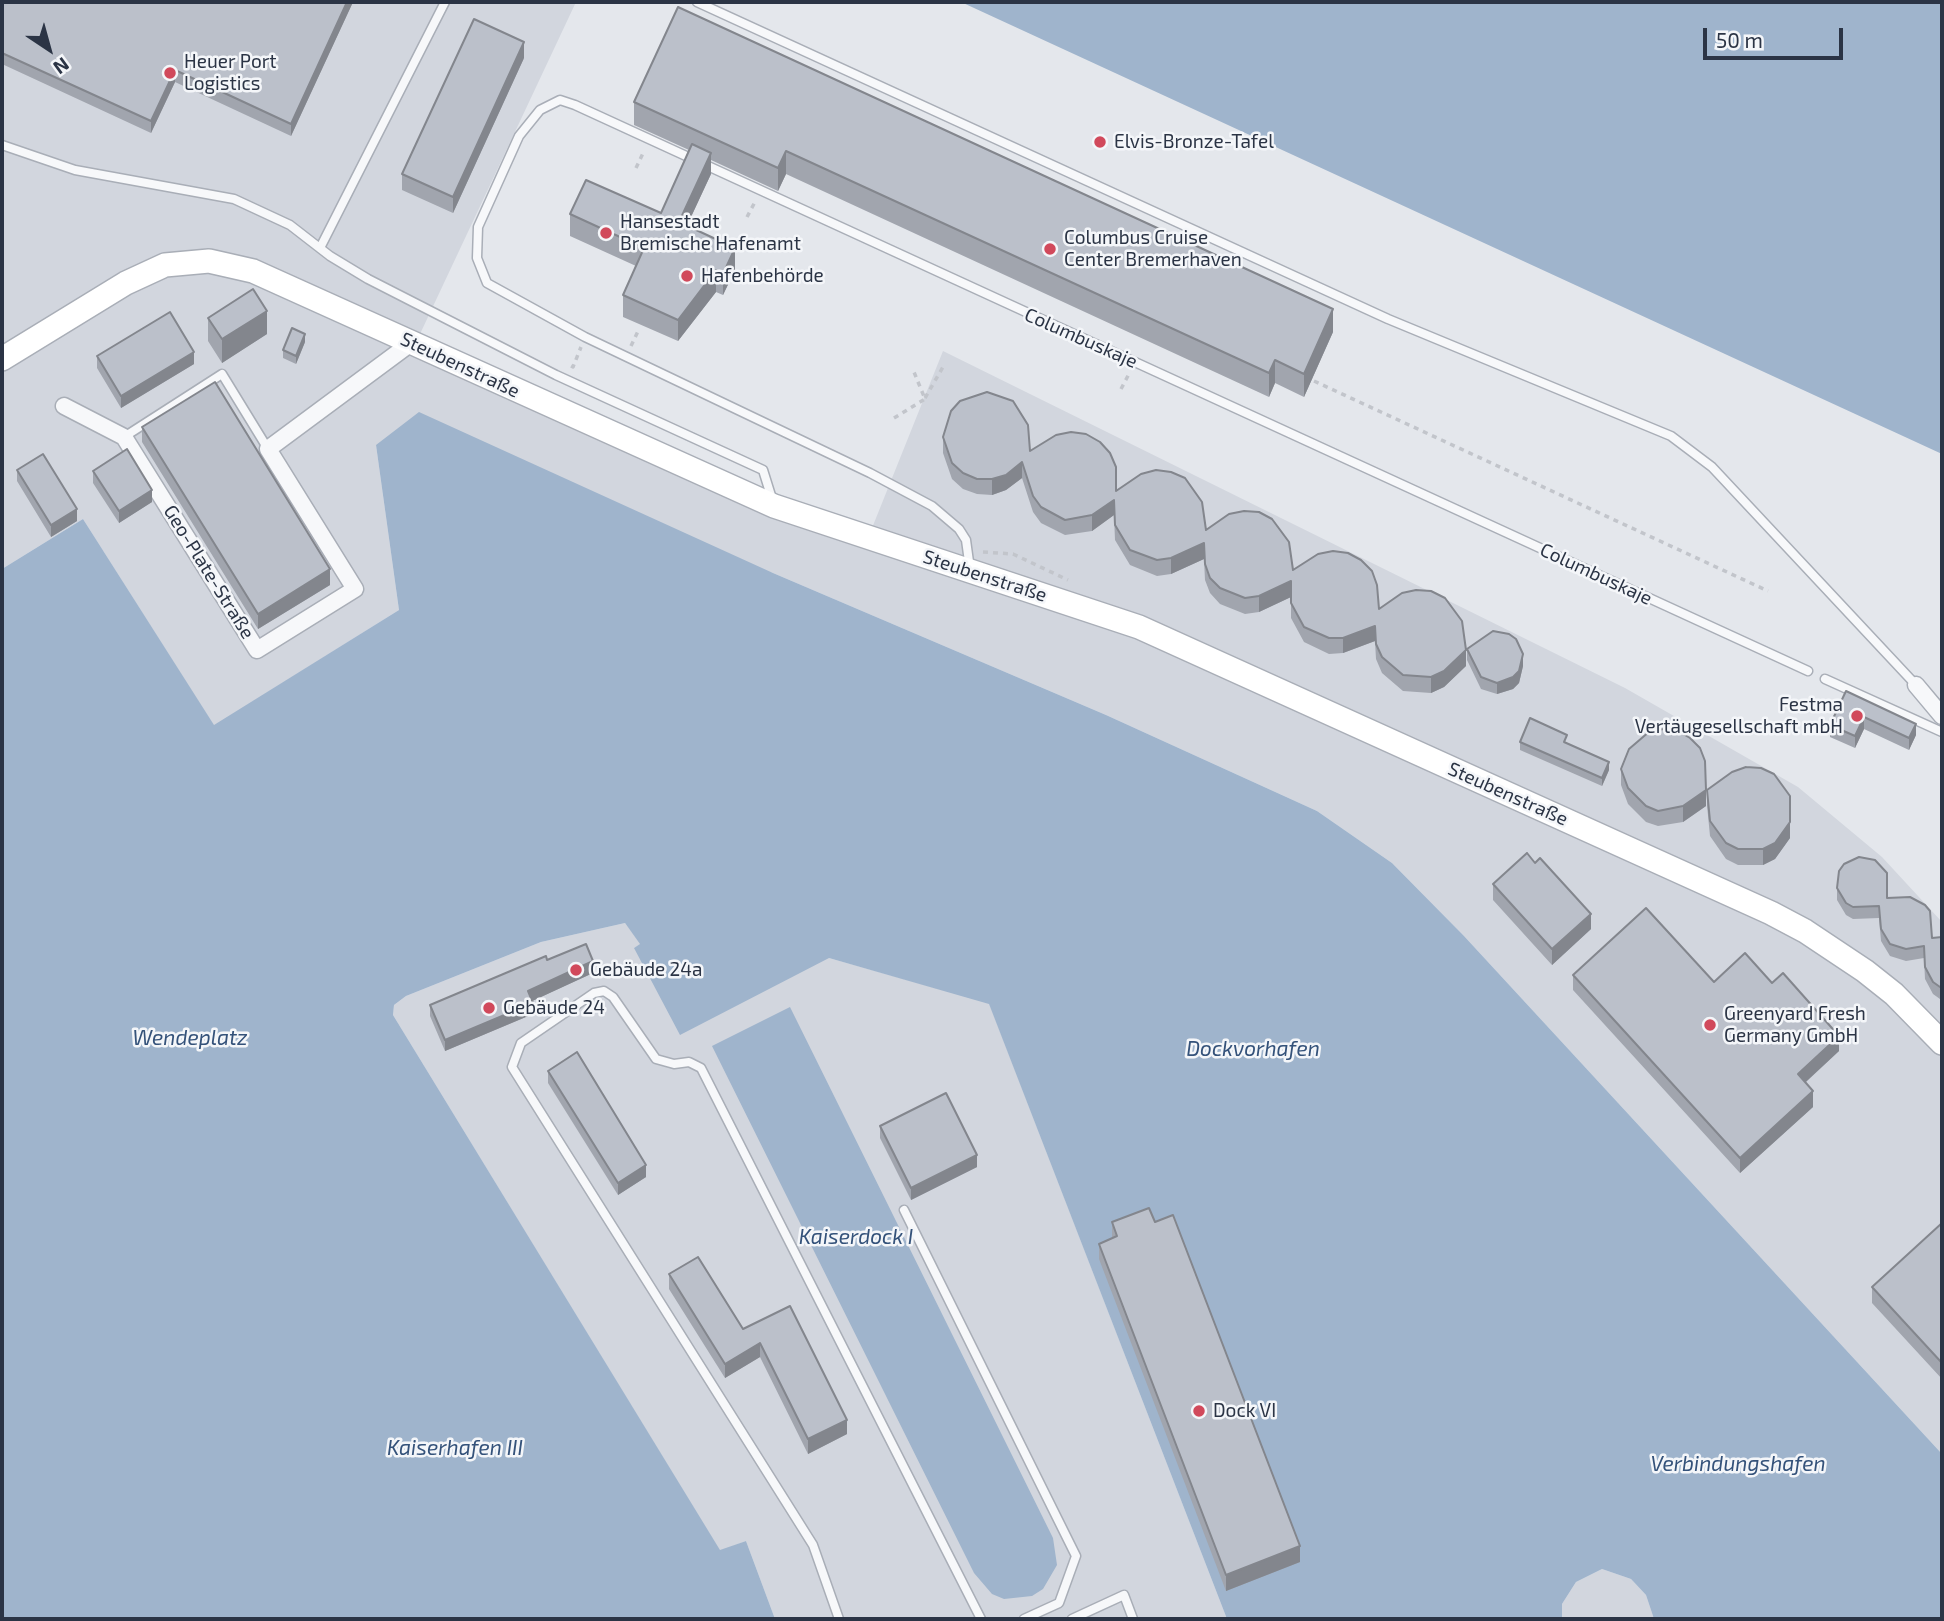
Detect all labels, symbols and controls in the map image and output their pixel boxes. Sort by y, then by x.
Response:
north arrow [14,14,84,84]
scale bar [1706,14,1846,58]
text: 50 m [1716,27,1763,52]
place label: Heuer Port Logistics [184,51,277,95]
text: N [49,53,74,80]
marker: Heuer Port Logistics [162,65,178,81]
place label: Elvis-Bronze-Tafel [1114,131,1274,153]
marker: Elvis-Bronze-Tafel [1092,134,1108,150]
place label: Hansestadt Bremische Hafenamt [620,211,801,255]
marker: Hansestadt Bremische Hafenamt [598,225,614,241]
place label: Columbus Cruise Center Bremerhaven [1064,227,1242,271]
marker: Columbus Cruise Center Bremerhaven [1042,241,1058,257]
place label: Hafenbehörde [701,265,824,287]
marker: Hafenbehörde [679,268,695,284]
street label: Columbuskaje [1021,303,1141,373]
street label: Steubenstraße [397,327,523,403]
street label: Geo-Plate-Straße [159,501,259,643]
street label: Columbuskaje [1536,538,1656,610]
street label: Steubenstraße [920,545,1050,607]
place label: Festma Vertäugesellschaft mbH [1635,694,1843,738]
marker: Festma Vertäugesellschaft mbH [1849,708,1865,724]
street label: Steubenstraße [1445,757,1571,831]
place label: Gebäude 24a [590,959,702,981]
marker: Gebäude 24a [568,962,584,978]
place label: Gebäude 24 [503,997,605,1019]
marker: Gebäude 24 [481,1000,497,1016]
place label: Greenyard Fresh Germany GmbH [1724,1003,1866,1047]
marker: Greenyard Fresh Germany GmbH [1702,1017,1718,1033]
water label: Wendeplatz [133,1025,247,1051]
water label: Dockvorhafen [1186,1036,1320,1062]
water label: Kaiserdock I [799,1224,913,1250]
place label: Dock VI [1213,1400,1276,1422]
marker: Dock VI [1191,1403,1207,1419]
water label: Kaiserhafen III [387,1435,523,1461]
water label: Verbindungshafen [1650,1451,1826,1477]

